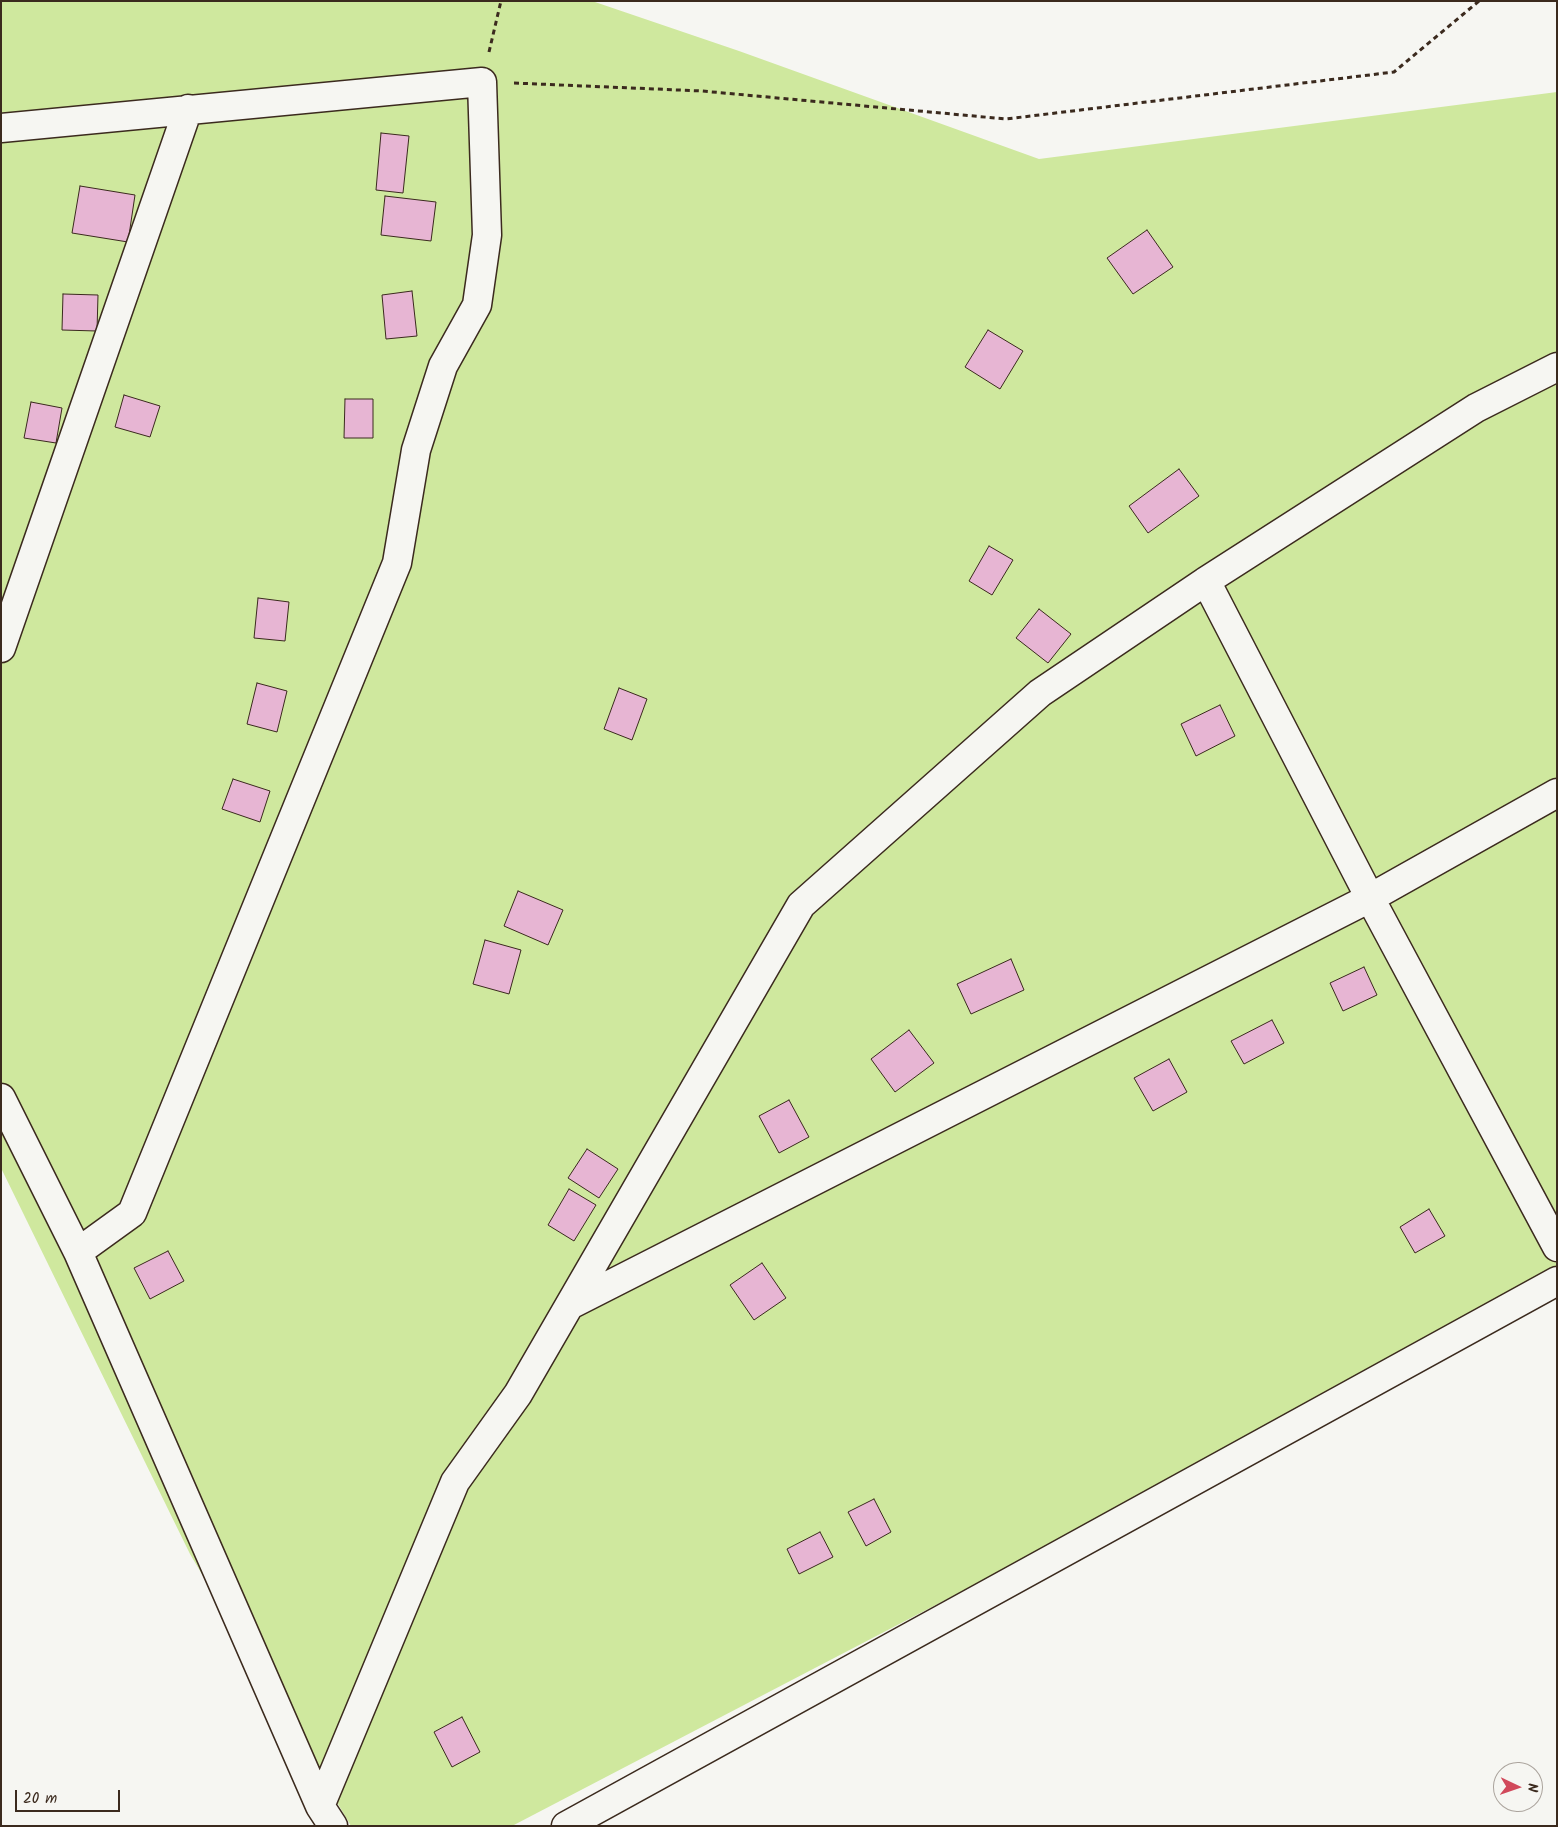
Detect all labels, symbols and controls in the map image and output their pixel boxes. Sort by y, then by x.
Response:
north arrow [1493,1762,1543,1812]
scale bar [18,1780,122,1812]
text: N [1521,1783,1543,1793]
text: 20 m [23,1787,57,1811]

